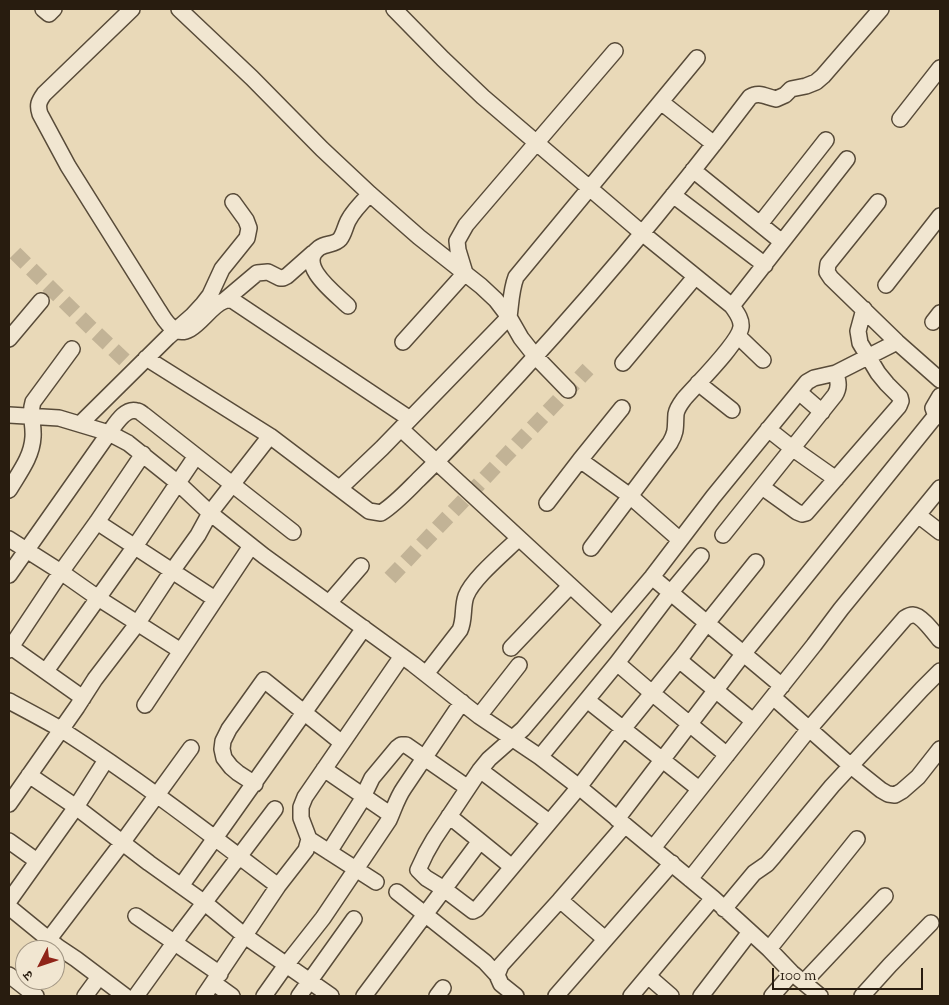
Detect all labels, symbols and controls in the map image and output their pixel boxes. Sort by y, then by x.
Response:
north arrow [15,940,65,990]
scale bar [774,958,925,990]
text: उ [20,965,39,983]
text: 100 m [780,966,816,987]

